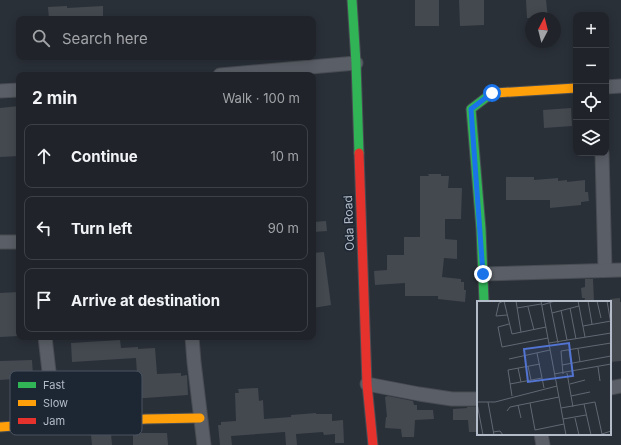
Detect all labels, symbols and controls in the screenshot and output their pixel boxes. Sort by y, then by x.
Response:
north arrow [525,12,561,48]
map controls [573,12,609,156]
button: + [573,12,609,48]
search box [16,16,316,60]
icon: search [30,27,52,49]
text: Search here [62,29,148,48]
button: − [573,48,609,84]
route start [483,84,501,102]
button: locate [573,84,609,120]
text: 2 min [32,88,77,108]
text: Walk · 100 m [222,90,300,106]
button: layers [573,120,609,156]
icon: ahead [33,145,55,167]
text: Continue [71,147,138,166]
text: 10 m [270,148,299,164]
street label: Oda Road [340,195,357,251]
icon: left [33,217,55,239]
text: Turn left [71,219,132,238]
text: 90 m [268,220,299,236]
route end [474,265,492,283]
icon: arrive [33,289,55,311]
text: Arrive at destination [71,291,220,310]
inset map [477,301,611,435]
legend [10,371,142,435]
text: Fast [43,378,65,392]
text: Slow [43,396,68,410]
text: Jam [43,414,65,428]

